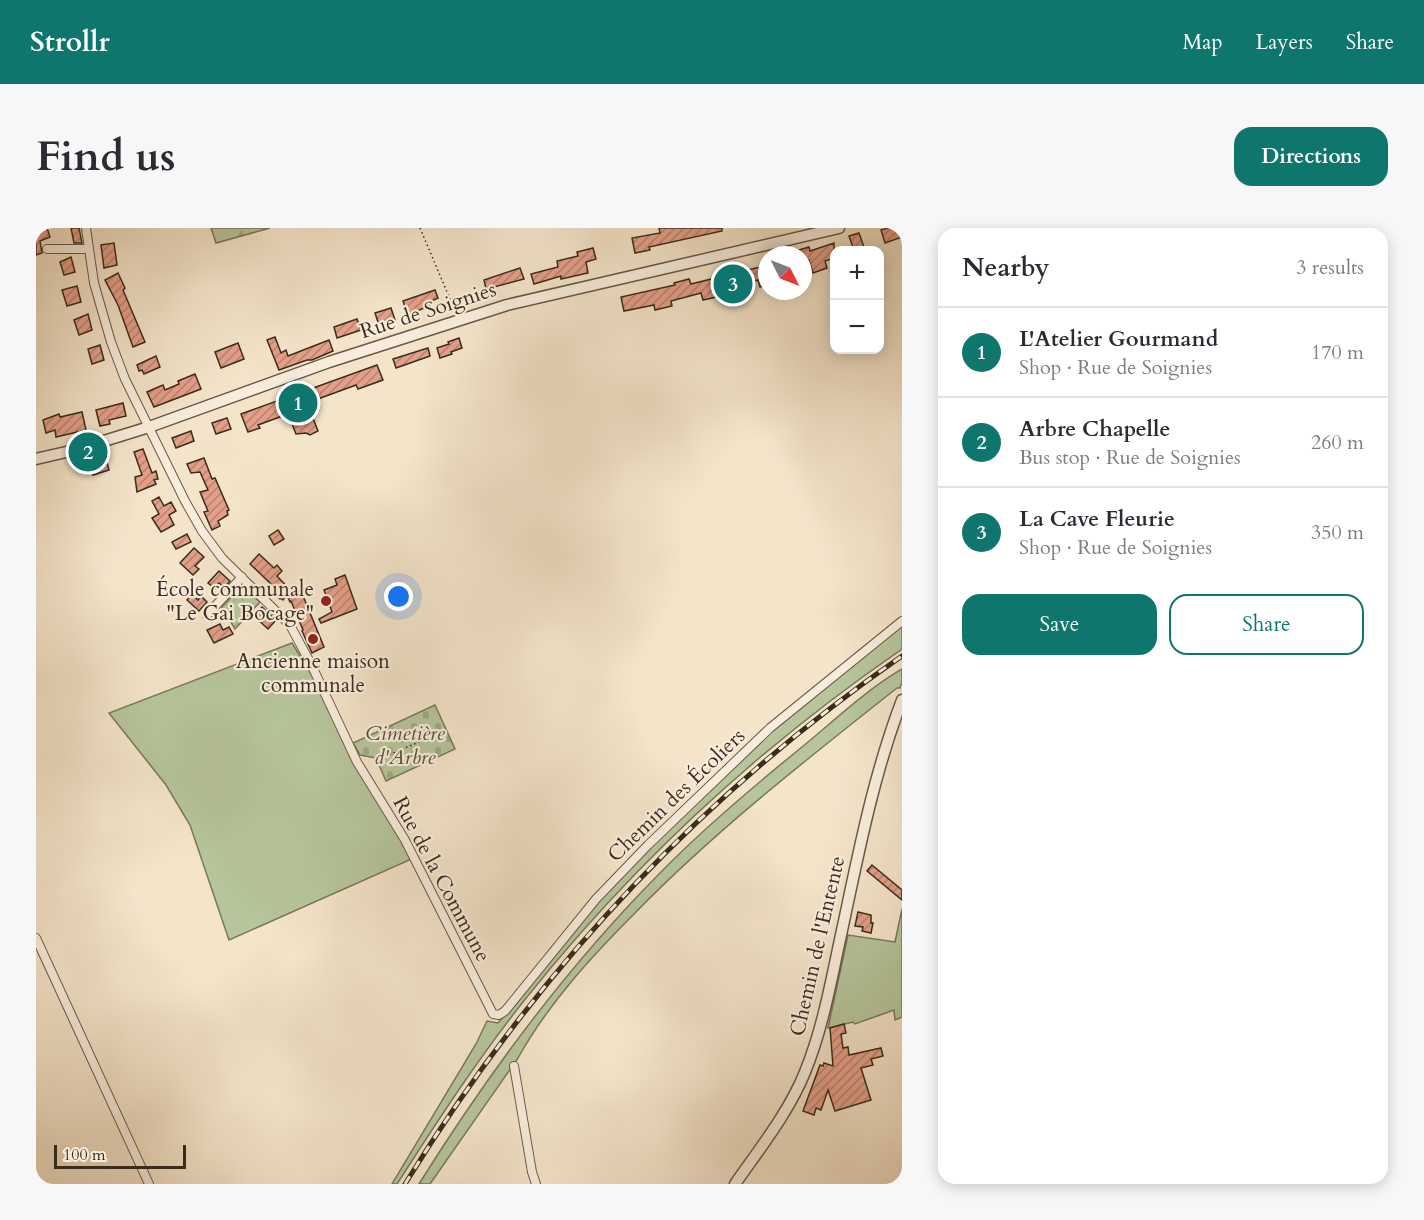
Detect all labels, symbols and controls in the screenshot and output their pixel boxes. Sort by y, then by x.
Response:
text: Strollr [30,23,110,61]
text: Map [1183,28,1223,57]
text: Layers [1256,28,1313,57]
text: Share [1346,28,1394,57]
button: Directions [1234,127,1388,186]
text: Find us [36,128,176,185]
north arrow [758,246,812,300]
map controls [830,246,884,354]
button: + [830,246,884,300]
text: Nearby [962,250,1050,285]
text: 3 results [1296,254,1364,281]
pin: 3 [714,262,752,306]
street label: Rue de Soignies [356,275,500,346]
button: − [830,300,884,354]
text: L'Atelier Gourmand [1019,324,1218,354]
text: 1 [976,339,987,366]
text: 170 m [1311,339,1364,366]
text: Shop · Rue de Soignies [1019,354,1212,381]
pin: 1 [278,380,318,426]
text: Arbre Chapelle [1019,414,1170,444]
text: 2 [976,429,987,456]
text: 260 m [1311,429,1364,456]
pin: 2 [68,430,108,474]
text: Bus stop · Rue de Soignies [1019,444,1241,471]
text: La Cave Fleurie [1019,504,1175,534]
text: 3 [976,519,987,546]
text: 350 m [1311,519,1364,546]
text: Shop · Rue de Soignies [1019,534,1212,561]
place label: École communale "Le Gai Bocage" [156,575,314,628]
your location [384,582,413,611]
marker: École communale "Le Gai Bocage" [319,594,333,608]
button: Save [962,594,1157,655]
button: Share [1169,594,1364,655]
marker: Ancienne maison communale [306,632,320,646]
place label: Ancienne maison communale [236,647,390,700]
park label: Cimetière d'Arbre [365,719,446,772]
street label: Chemin des Écoliers [601,722,752,869]
street label: Rue de la Commune [386,791,497,967]
street label: Chemin de l'Entente [783,853,852,1039]
scale bar [54,1142,186,1170]
text: 100 m [63,1144,105,1166]

